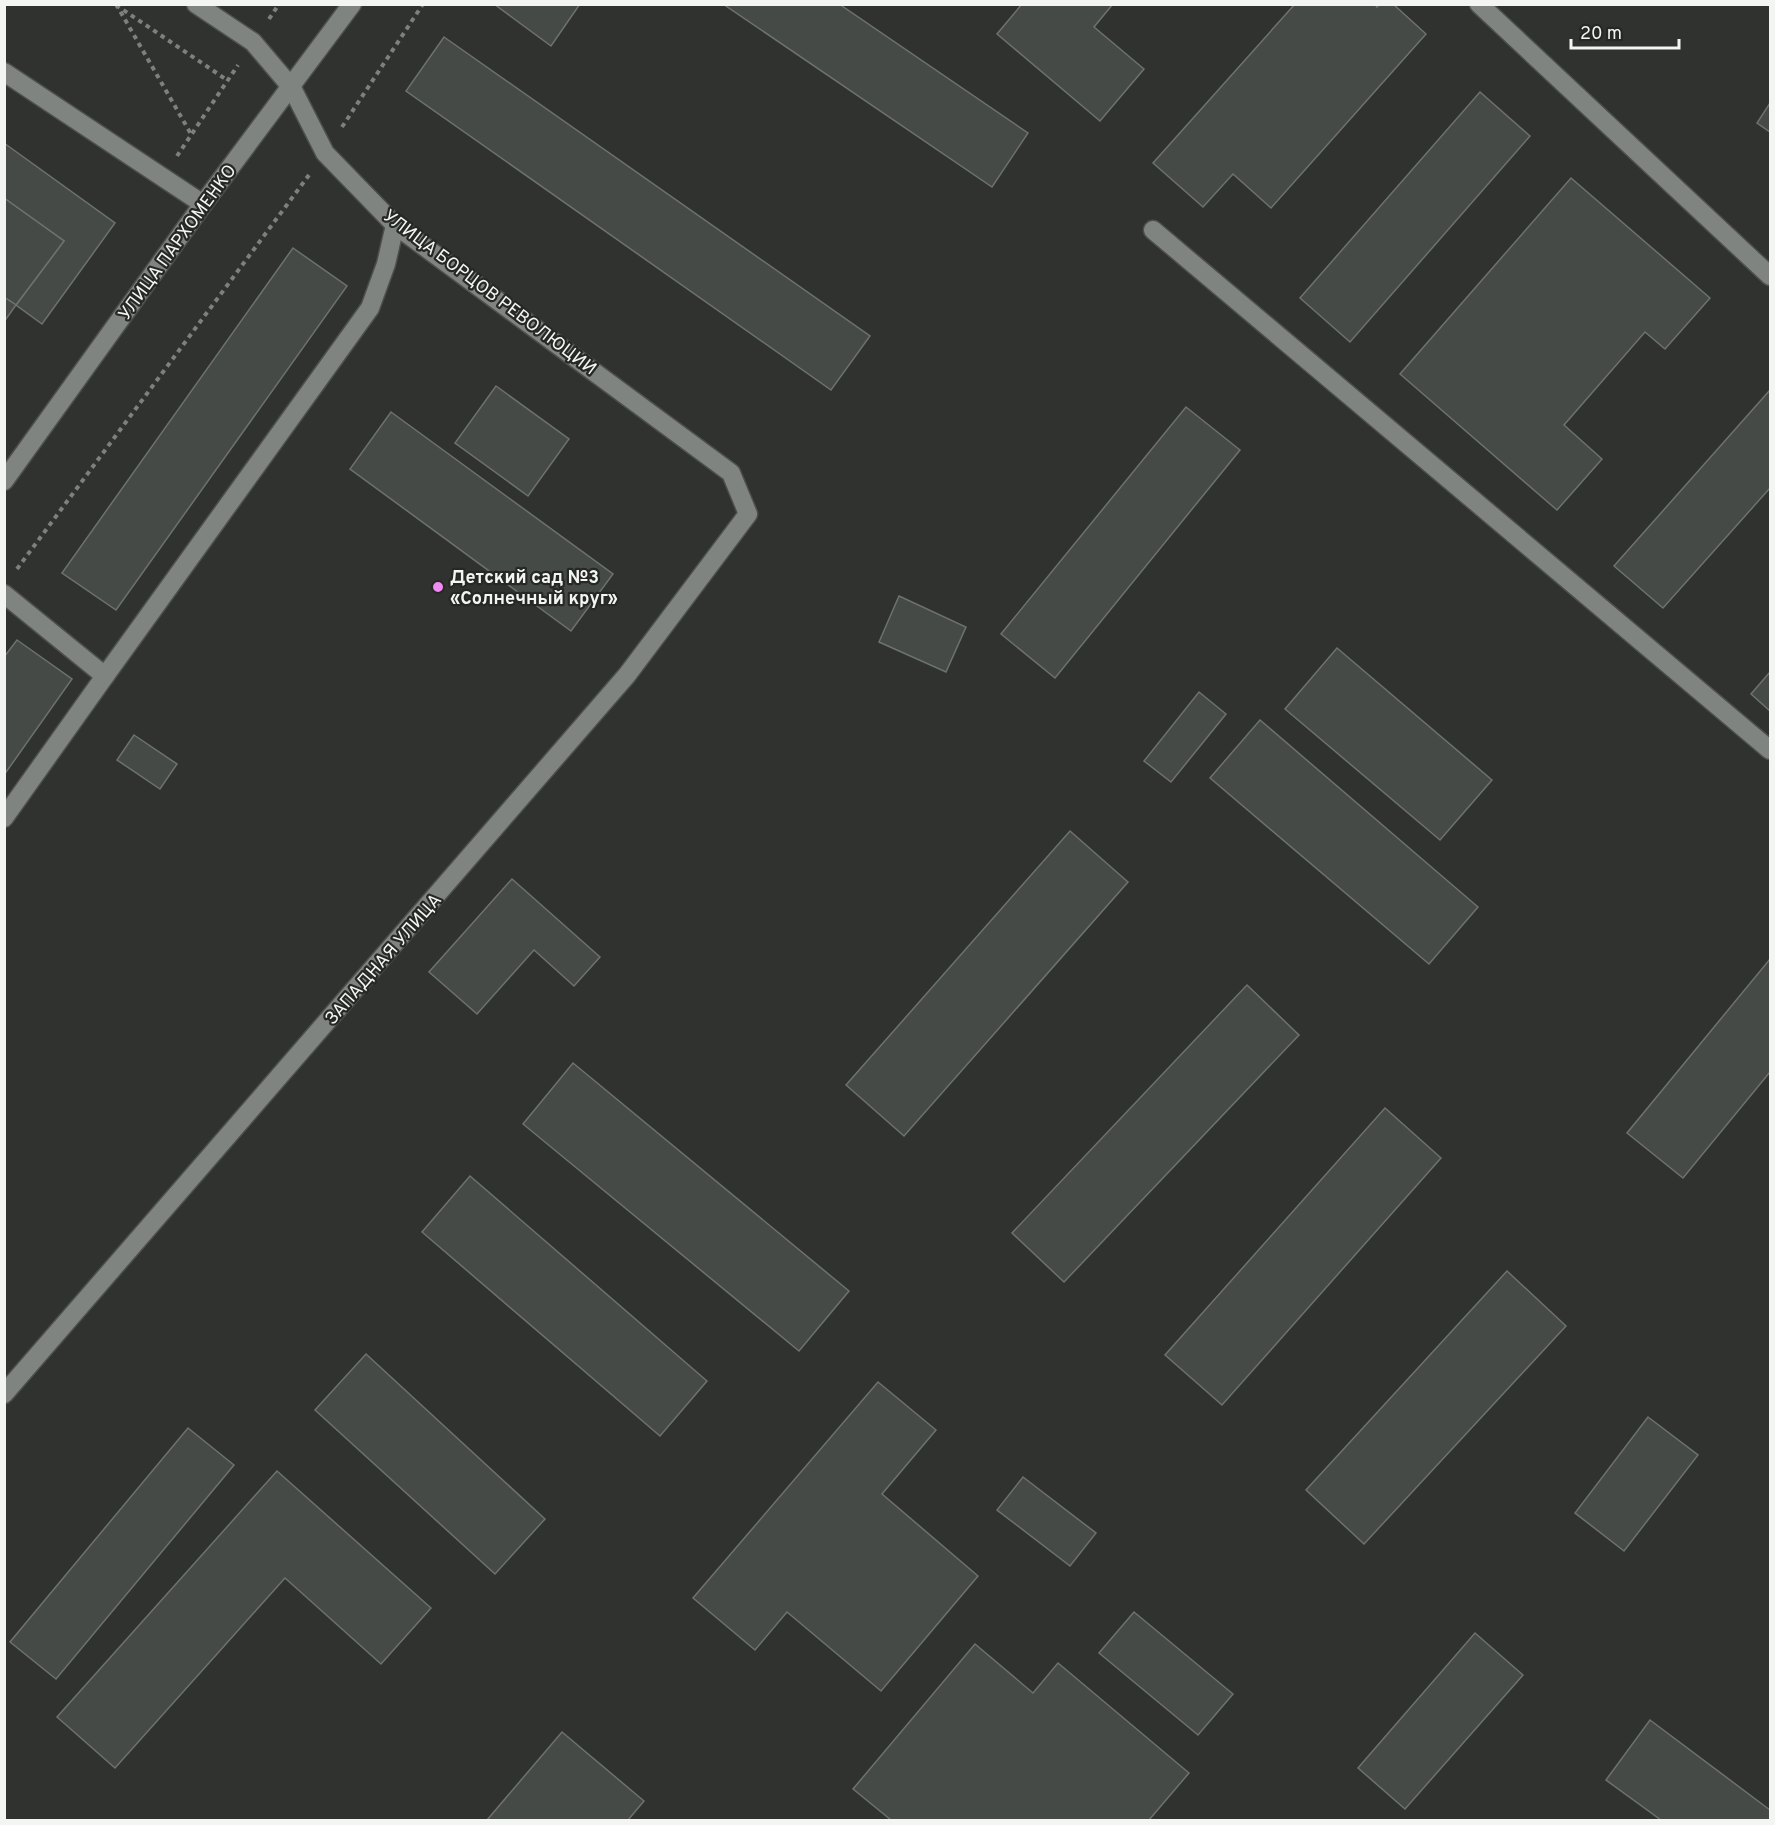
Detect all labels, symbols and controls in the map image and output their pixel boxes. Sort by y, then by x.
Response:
scale bar [1571,12,1679,50]
text: 20 m [1580,23,1622,46]
street label: УЛИЦА ПАРХОМЕНКО [114,161,242,325]
street label: УЛИЦА БОРЦОВ РЕВОЛЮЦИИ [378,205,601,381]
place label: Детский сад №3 «Солнечный круг» [450,567,618,611]
marker: Детский сад №3 «Солнечный круг» [431,580,445,594]
street label: ЗАПАДНАЯ УЛИЦА [321,890,448,1030]

